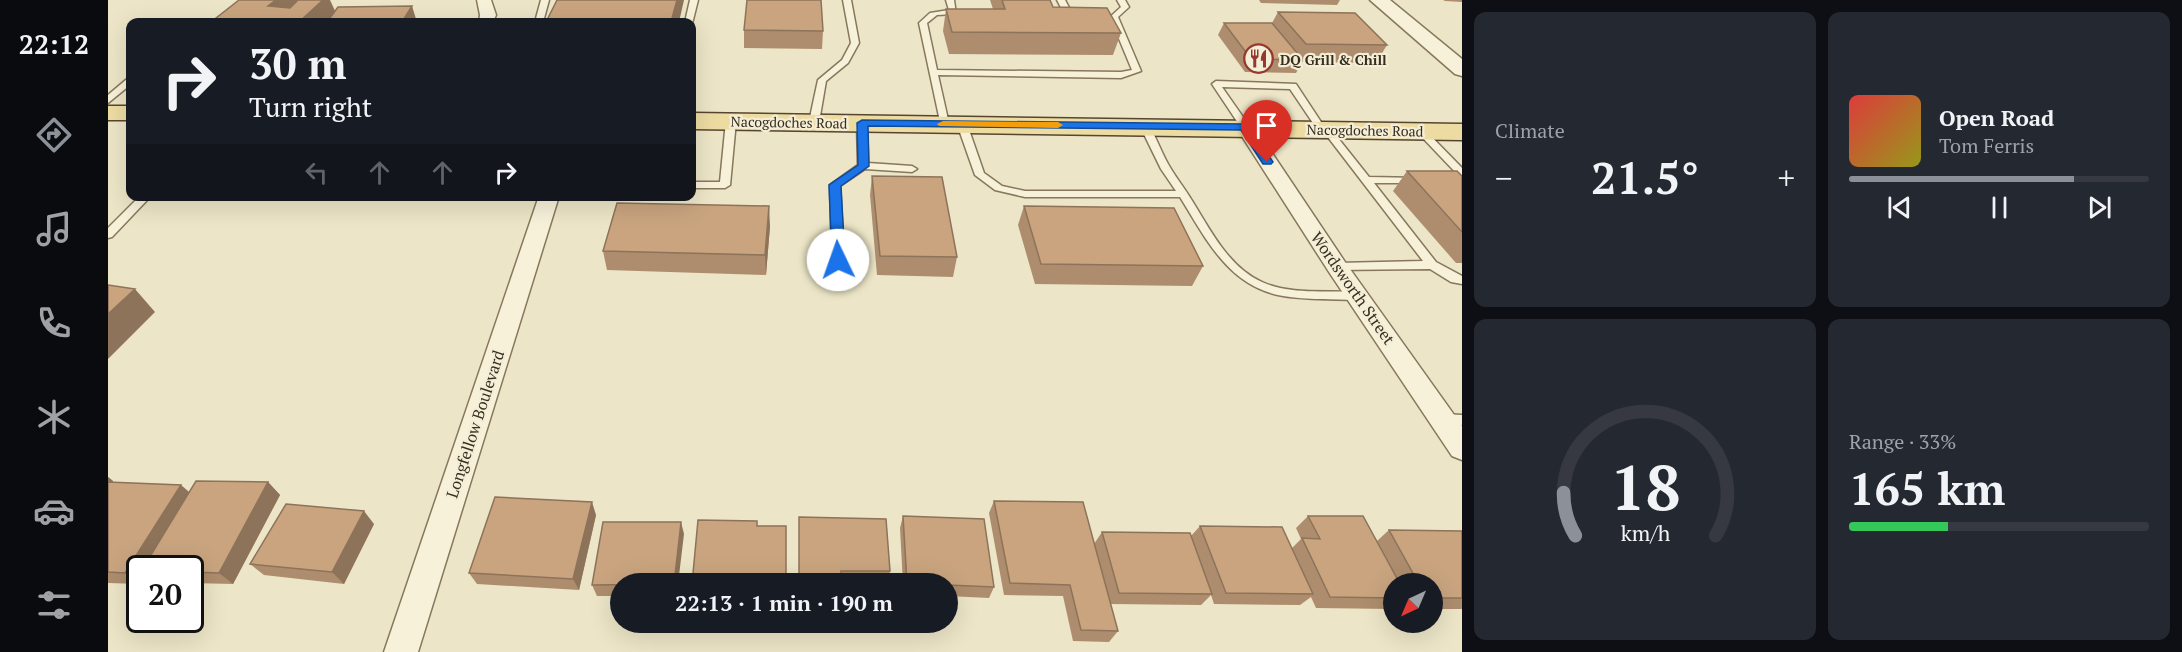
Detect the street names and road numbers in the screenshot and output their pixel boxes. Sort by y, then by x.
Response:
street label: Nacogdoches Road [730,111,848,133]
street label: Nacogdoches Road [1306,119,1424,141]
street label: Wordsworth Street [1306,227,1400,349]
street label: Longfellow Boulevard [441,347,509,501]

